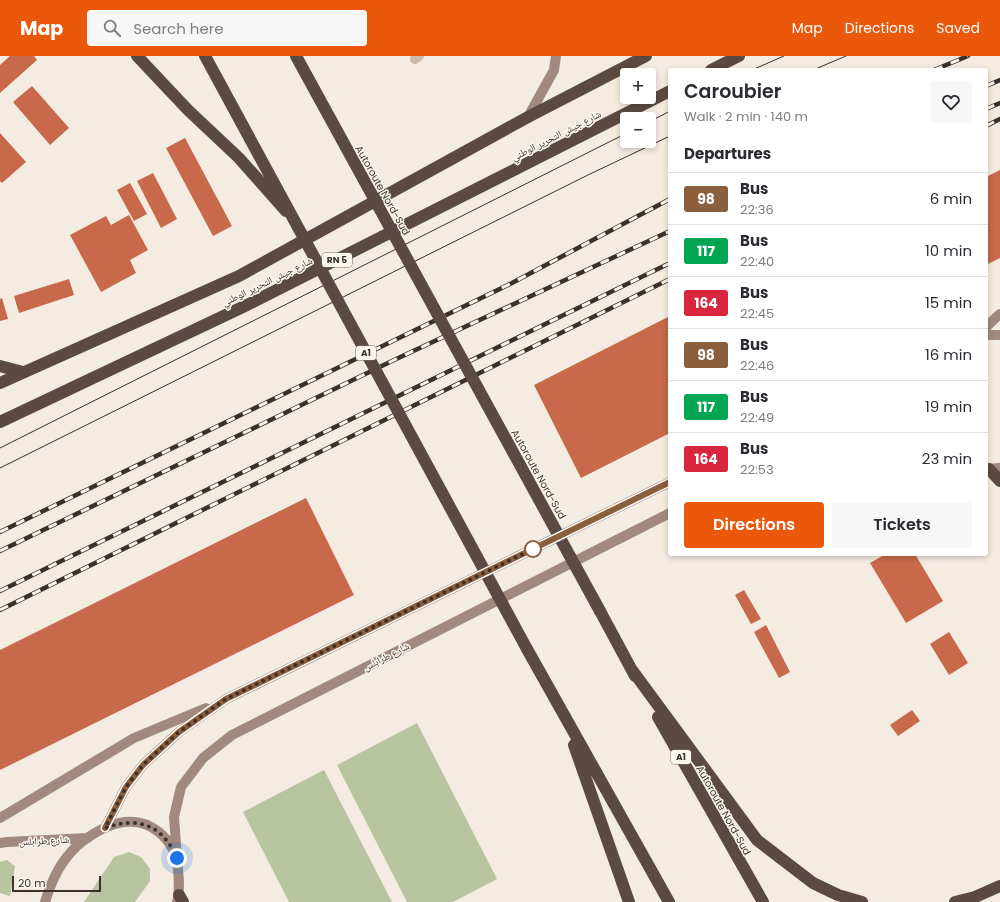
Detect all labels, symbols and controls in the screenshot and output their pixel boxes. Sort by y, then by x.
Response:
search box [87,10,367,46]
text: Map [20,15,63,42]
icon: search [101,17,123,39]
text: Search here [133,18,224,39]
text: Map [792,18,823,38]
text: Directions [845,18,914,38]
text: Saved [936,18,980,38]
map controls [620,68,656,148]
button: + [620,68,656,104]
text: Caroubier [684,78,781,105]
button: heart [930,81,972,123]
street label: شارع جيش التحرير الوطني [509,106,604,165]
text: Walk · 2 min · 140 m [684,107,808,126]
button: − [620,112,656,148]
street label: Autoroute Nord-Sud [352,143,414,238]
text: Departures [684,143,771,164]
text: Bus [740,178,768,199]
text: 6 min [930,188,972,209]
text: 98 [697,189,715,209]
text: 22:36 [740,200,774,219]
text: Bus [740,230,768,251]
text: 10 min [925,240,972,261]
text: 117 [697,241,715,261]
text: 22:40 [740,252,774,271]
street label: شارع جيش التحرير الوطني [219,253,316,310]
road number: RN 5 [322,253,352,267]
text: Bus [740,282,768,303]
text: 15 min [925,292,972,313]
text: 164 [694,293,718,313]
text: 22:45 [740,304,774,323]
text: Bus [740,334,768,355]
text: 16 min [925,344,972,365]
text: 98 [697,345,715,365]
road number: A1 [356,346,376,360]
text: 22:46 [740,356,774,375]
text: Bus [740,386,768,407]
text: 19 min [925,396,972,417]
text: 117 [697,397,715,417]
text: 22:49 [740,408,774,427]
street label: Autoroute Nord-Sud [508,427,570,522]
text: Bus [740,438,768,459]
text: 23 min [922,448,972,469]
text: 164 [694,449,718,469]
text: 22:53 [740,460,774,479]
button: Directions [684,502,824,548]
button: Tickets [832,502,972,548]
unlabelled marker [524,540,542,558]
street label: شارع طرابلس [361,638,412,674]
road number: A1 [671,750,691,764]
street label: Autoroute Nord-Sud [693,763,755,858]
street label: شارع طرابلس [19,832,70,849]
your location [167,848,187,868]
scale bar [12,874,101,893]
text: 20 m [18,875,46,891]

